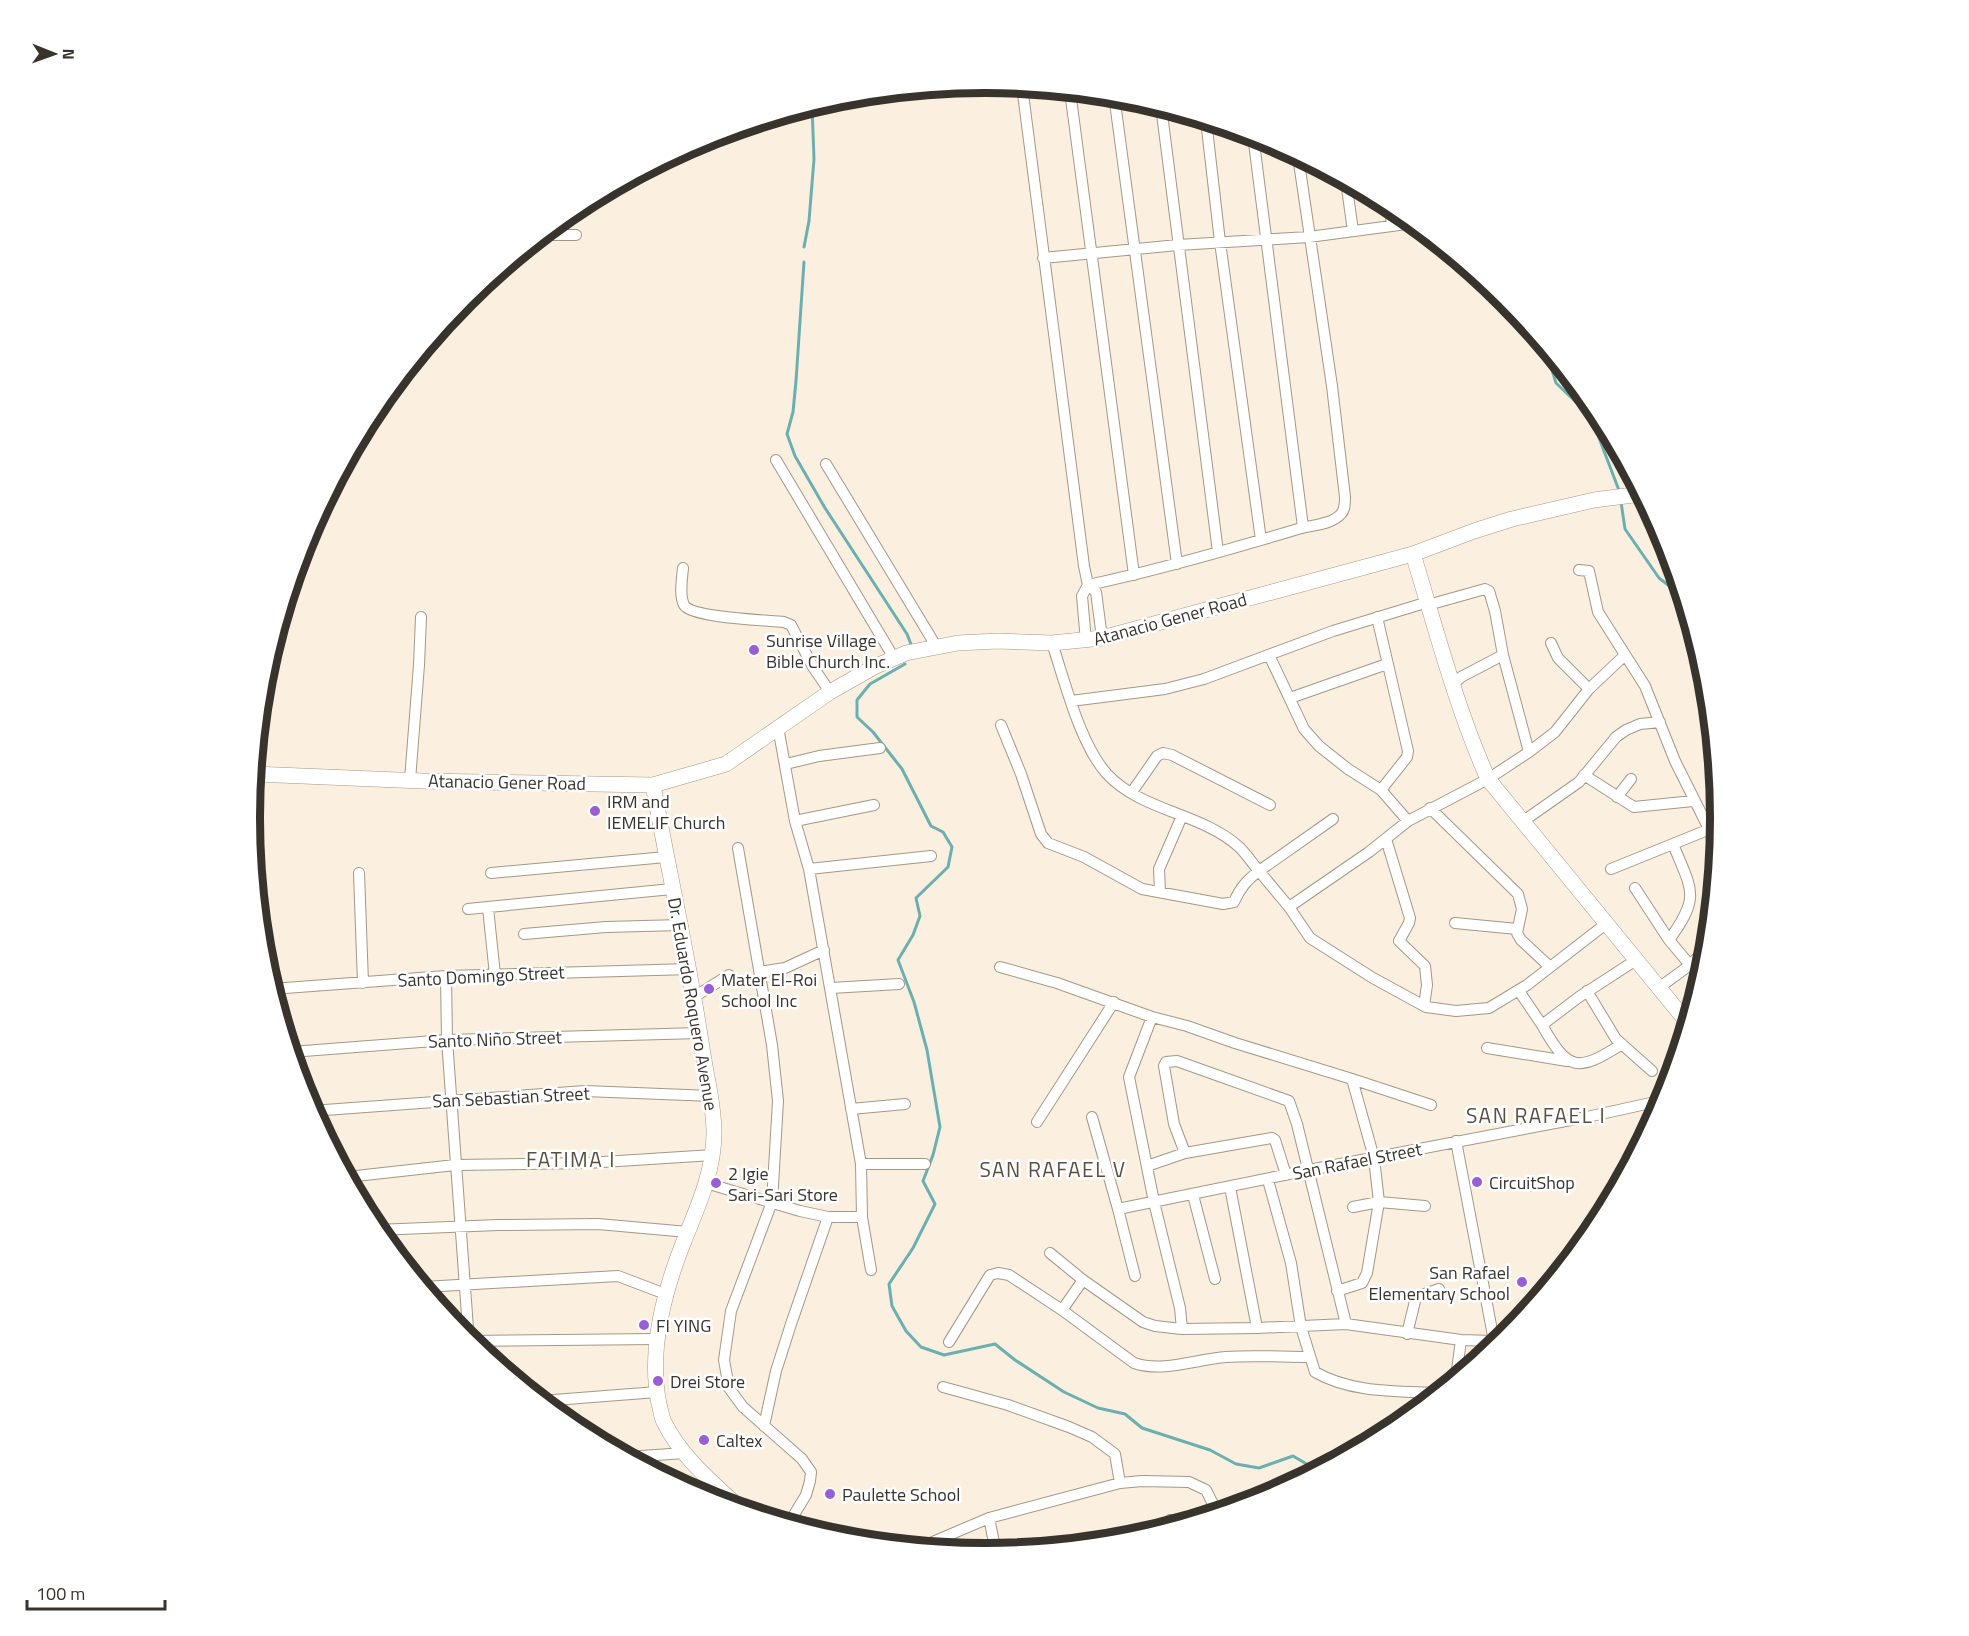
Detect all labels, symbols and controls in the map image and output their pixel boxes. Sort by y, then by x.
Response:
north arrow [24,24,84,84]
text: N [57,49,81,60]
street label: Atanacio Gener Road [1090,586,1250,652]
place label: Sunrise Village Bible Church Inc. [766,627,890,675]
marker: Sunrise Village Bible Church Inc. [747,643,761,657]
street label: Atanacio Gener Road [428,767,586,797]
place label: IRM and IEMELIF Church [607,788,726,836]
marker: IRM and IEMELIF Church [588,804,602,818]
street label: Dr. Eduardo Roquero Avenue [661,895,725,1113]
street label: Santo Domingo Street [397,958,566,994]
place label: Mater El-Roi School Inc [721,966,817,1014]
marker: Mater El-Roi School Inc [702,982,716,996]
street label: Santo Niño Street [428,1023,563,1055]
street label: San Sebastian Street [432,1079,591,1115]
district label: SAN RAFAEL I [1466,1099,1606,1131]
street label: San Rafael Street [1290,1135,1425,1187]
district label: FATIMA I [526,1143,616,1175]
district label: SAN RAFAEL V [979,1153,1127,1185]
place label: 2 Igie Sari-Sari Store [728,1160,838,1208]
place label: CircuitShop [1489,1169,1575,1196]
marker: CircuitShop [1470,1175,1484,1189]
marker: 2 Igie Sari-Sari Store [709,1176,723,1190]
place label: San Rafael Elementary School [1368,1259,1510,1307]
marker: San Rafael Elementary School [1515,1275,1529,1289]
place label: FI YING [656,1312,711,1339]
marker: FI YING [637,1318,651,1332]
place label: Drei Store [670,1368,745,1395]
marker: Drei Store [651,1374,665,1388]
place label: Caltex [716,1427,762,1454]
marker: Caltex [697,1433,711,1447]
place label: Paulette School [842,1481,960,1508]
marker: Paulette School [823,1487,837,1501]
scale bar [27,1573,165,1611]
text: 100 m [36,1580,85,1607]

